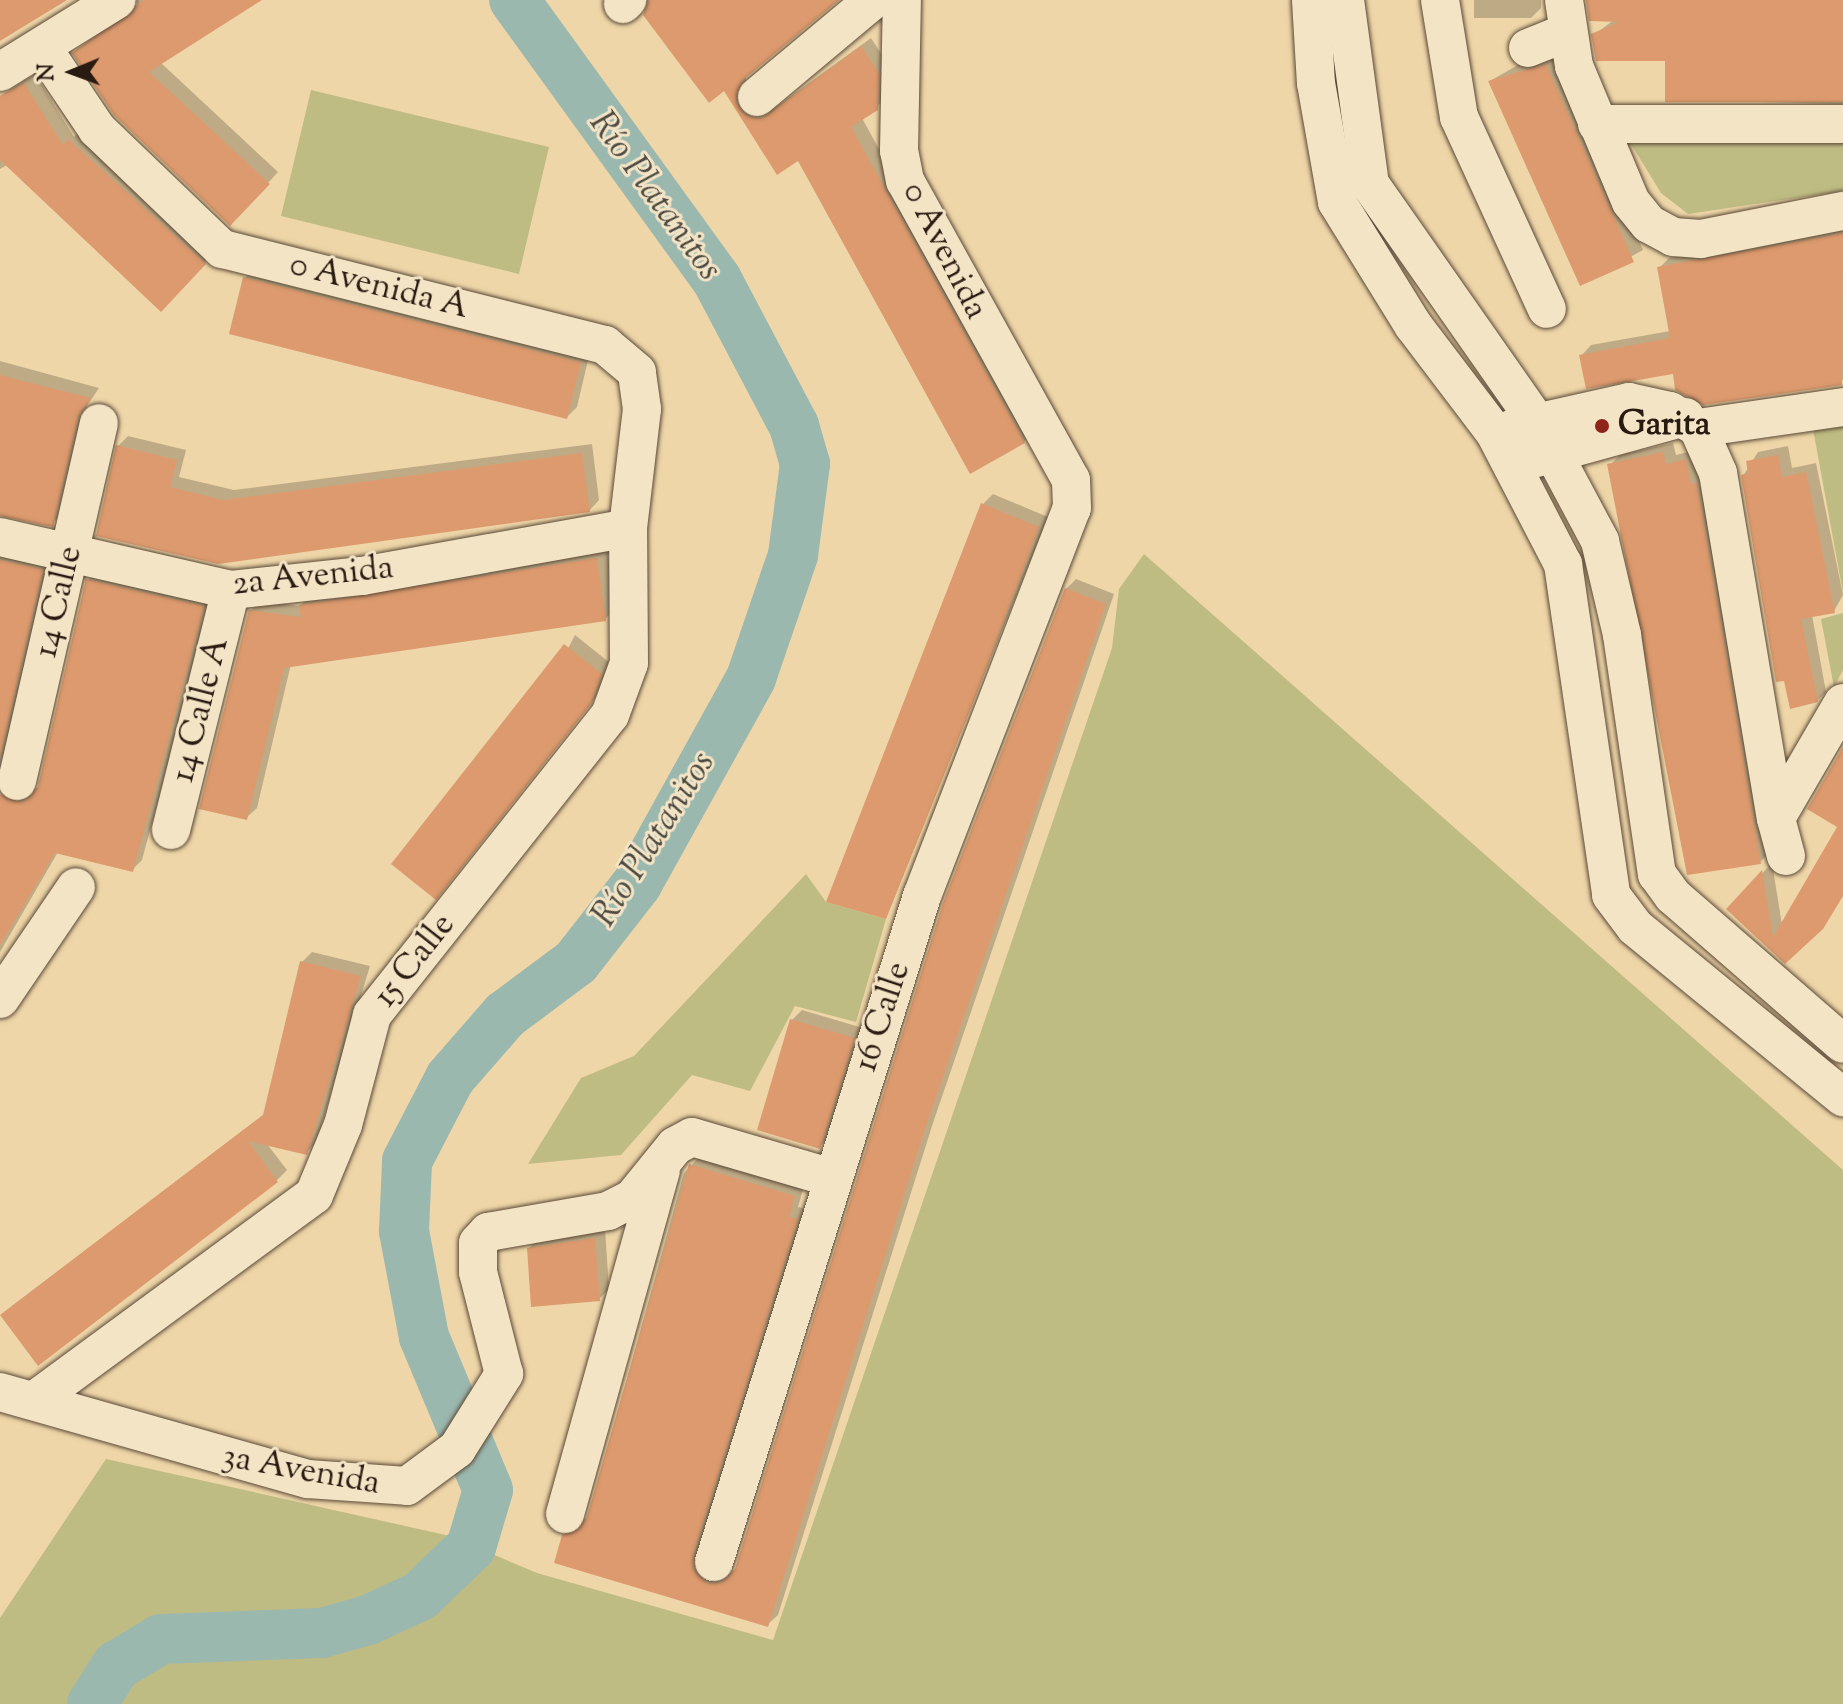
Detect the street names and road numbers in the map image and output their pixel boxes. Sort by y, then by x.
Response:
street label: 0 Avenida [892,176,996,326]
street label: 0 Avenida A [285,245,473,329]
street label: 14 Calle [26,542,92,662]
street label: 2a Avenida [230,548,396,606]
street label: 14 Calle A [163,633,239,787]
street label: 15 Calle [366,906,464,1016]
street label: 16 Calle [846,957,920,1077]
street label: 3a Avenida [219,1437,383,1505]

